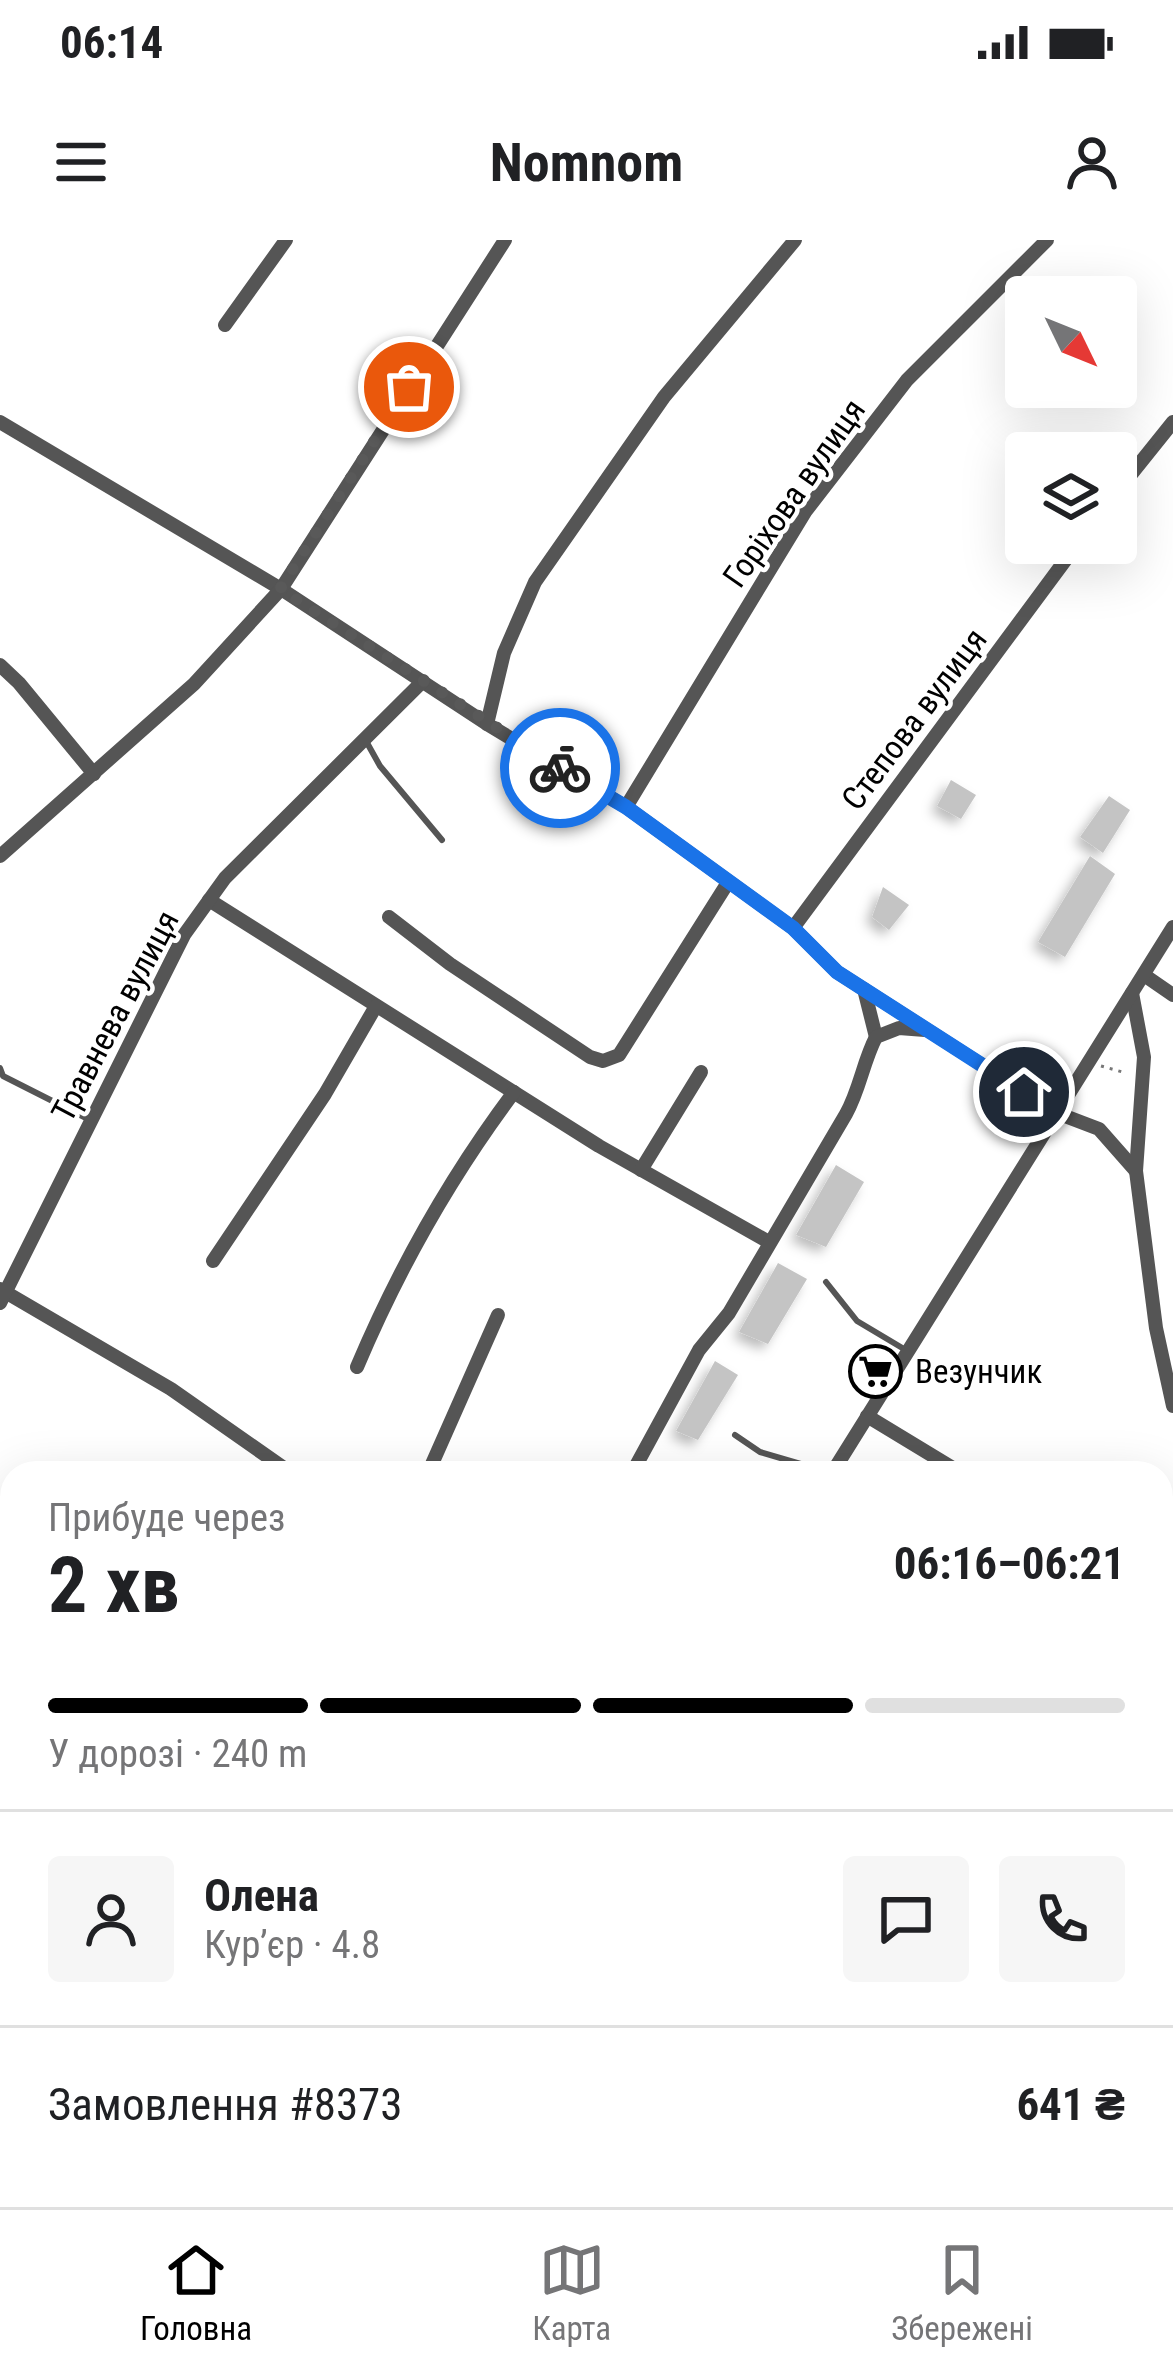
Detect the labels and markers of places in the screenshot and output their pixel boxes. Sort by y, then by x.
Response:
pin [358,336,460,438]
pin [973,1041,1075,1143]
supermarket icon: Везунчик [848,1343,904,1399]
place label: Везунчик [915,1352,1042,1391]

